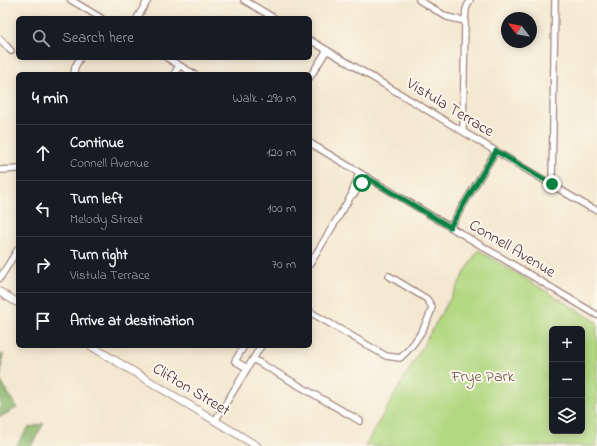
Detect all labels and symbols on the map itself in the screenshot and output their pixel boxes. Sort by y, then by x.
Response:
north arrow [501,12,537,48]
street label: Vistula Terrace [401,72,499,144]
route start [353,174,371,192]
route end [543,175,561,193]
street label: Connell Avenue [464,214,561,285]
street label: Clifton Street [148,357,235,423]
park label: Frye Park [450,365,516,389]

